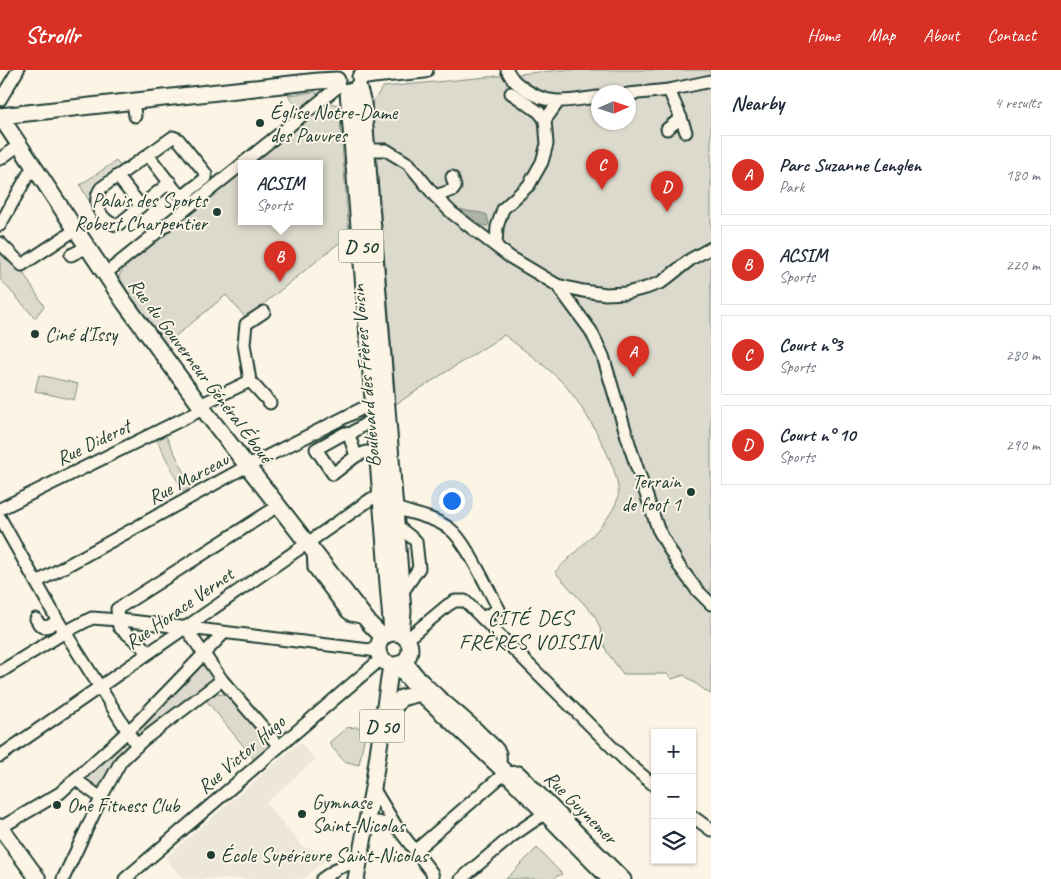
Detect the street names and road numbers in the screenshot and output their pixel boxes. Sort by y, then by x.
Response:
road number: D 50 [338,230,384,262]
street label: Rue du Gouverneur Général Éboué [123,273,280,470]
street label: Boulevard des Frères Voisin [345,282,386,468]
street label: Rue Diderot [52,412,137,471]
street label: Rue Marceau [144,446,234,510]
street label: Rue Horace Vernet [120,561,240,655]
street label: Rue Victor Hugo [192,709,291,799]
road number: D 50 [360,710,404,742]
street label: Rue Guynemer [539,765,624,851]

